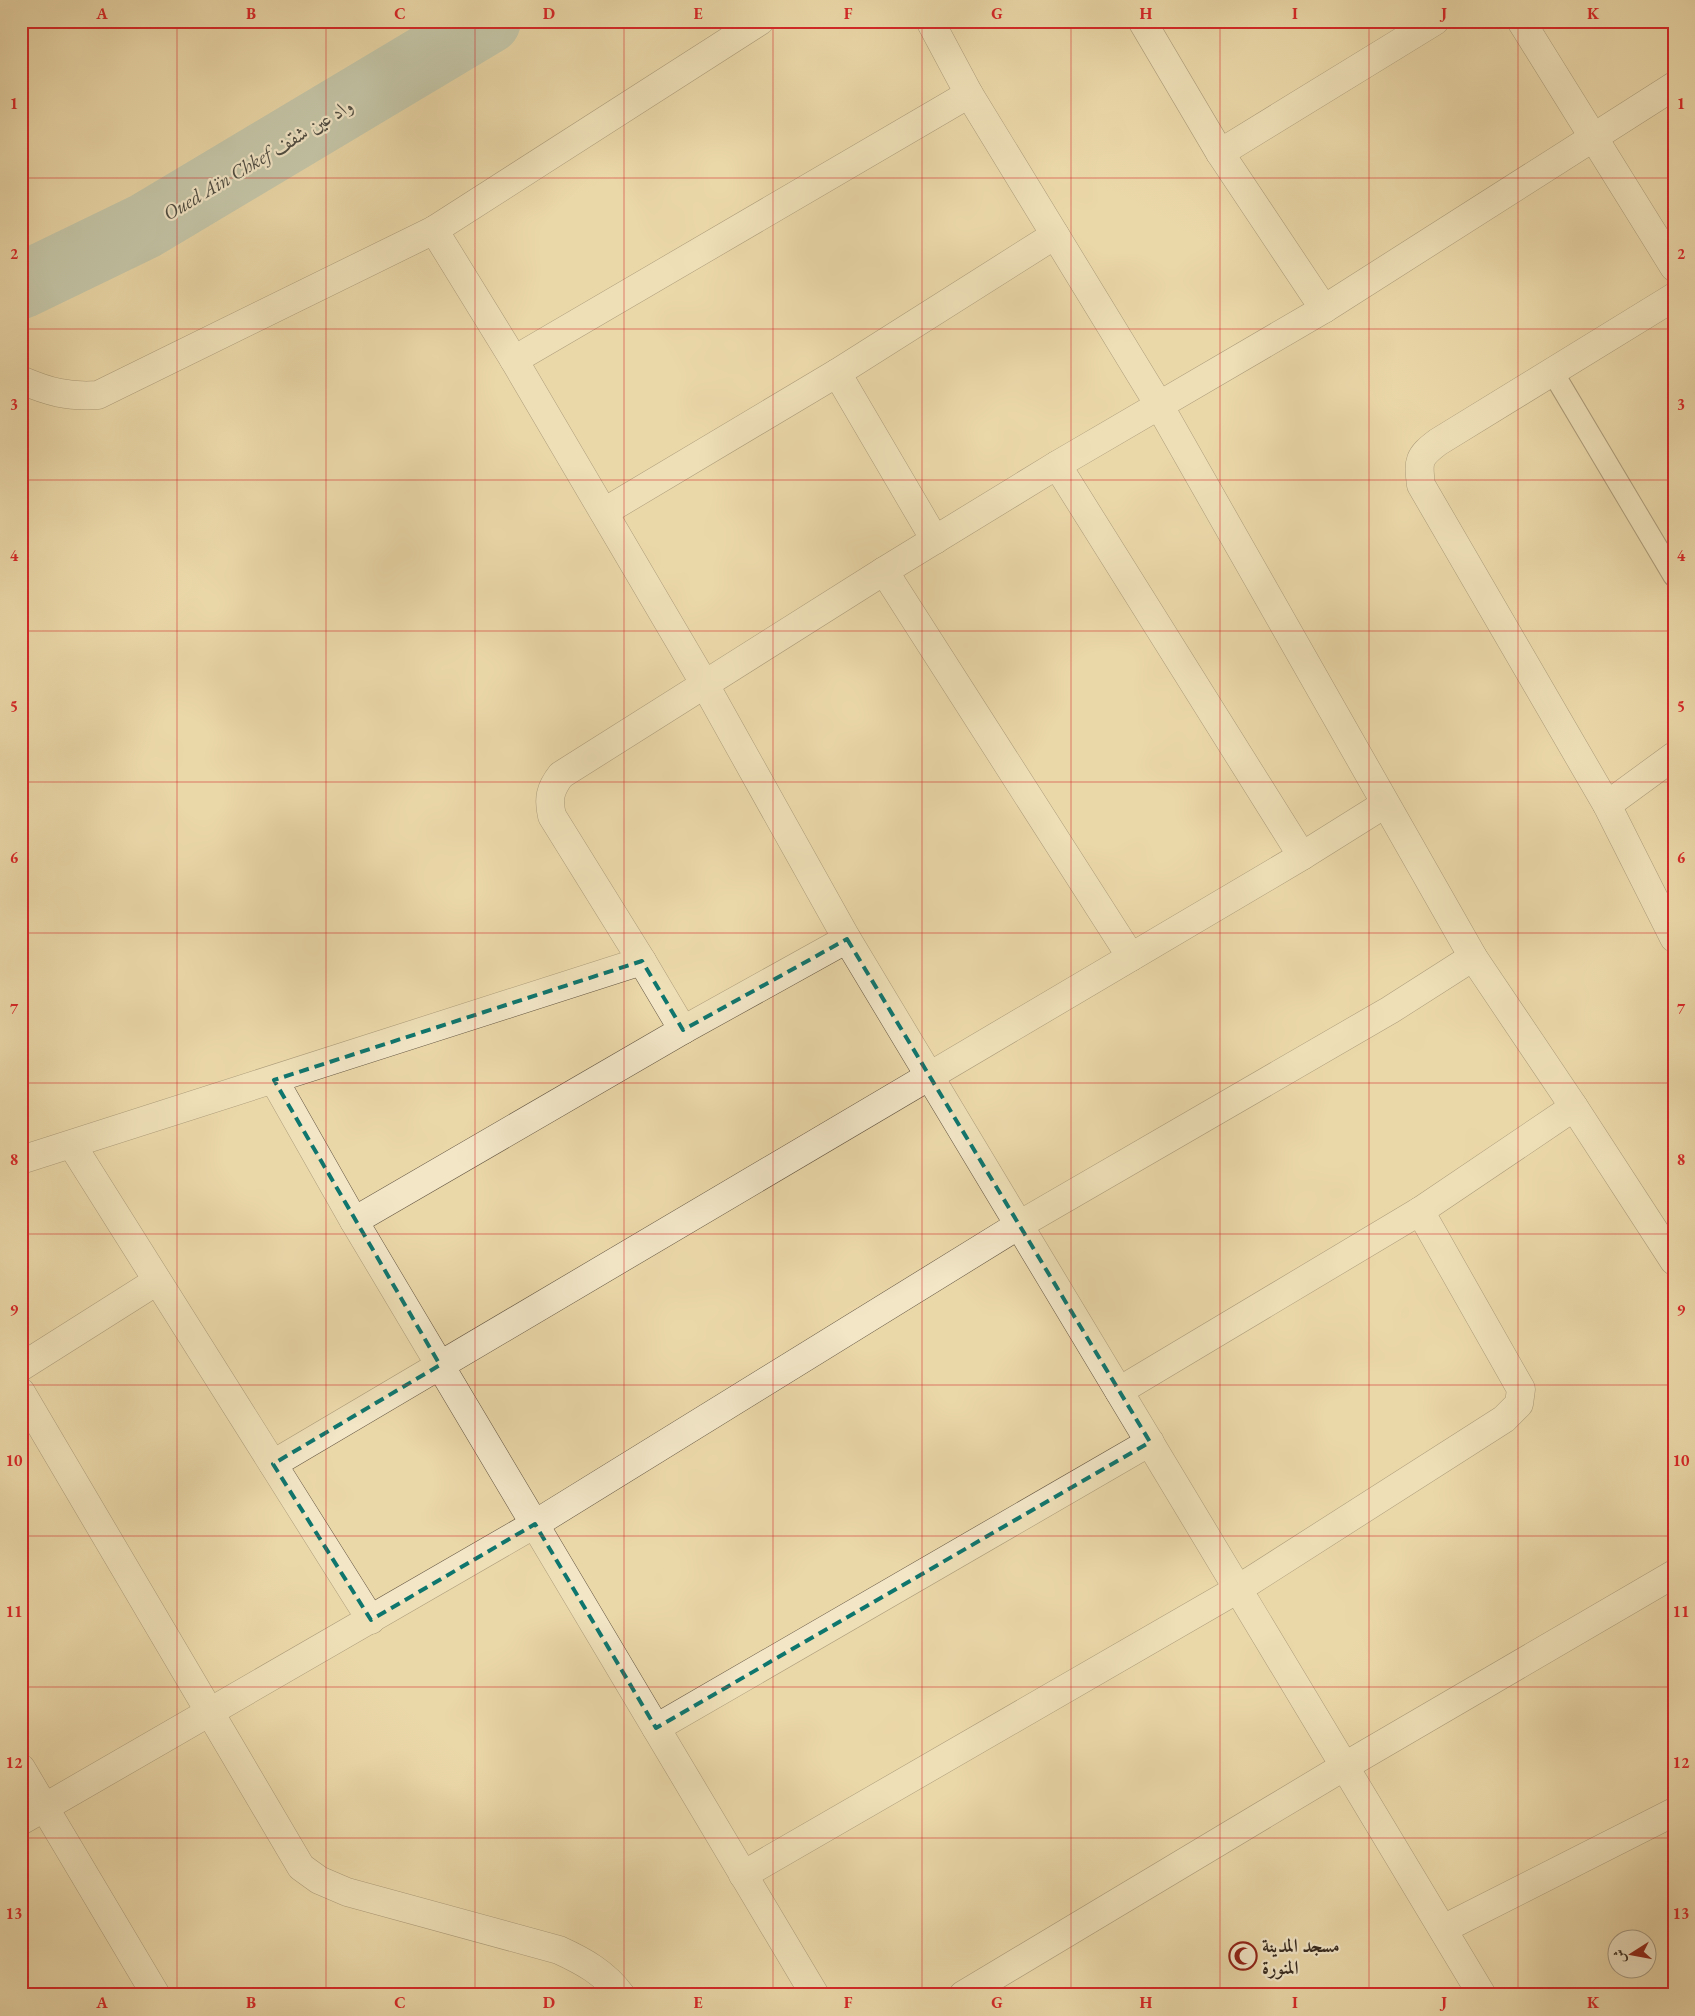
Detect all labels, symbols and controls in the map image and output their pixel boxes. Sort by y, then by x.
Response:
text: A [95,3,108,24]
text: B [246,3,256,24]
text: C [394,3,406,24]
text: D [543,3,555,24]
text: E [693,3,703,24]
text: F [844,3,853,24]
text: G [991,3,1003,24]
text: H [1140,3,1153,24]
text: I [1292,3,1298,24]
text: J [1439,3,1447,24]
text: K [1587,3,1600,24]
water label: Oued Aïn Chkef واد عين شقف [158,92,358,226]
text: 1 [10,93,18,114]
text: 1 [1677,93,1685,114]
text: 2 [10,243,19,264]
text: 2 [1677,243,1686,264]
text: 3 [10,394,18,415]
text: 3 [1677,394,1685,415]
text: 4 [10,545,19,566]
text: 4 [1677,545,1686,566]
text: 5 [10,696,18,717]
text: 5 [1677,696,1685,717]
text: 6 [10,847,19,868]
text: 6 [1677,847,1686,868]
text: 7 [10,998,19,1019]
text: 7 [1677,998,1686,1019]
text: 8 [10,1149,18,1170]
text: 8 [1677,1149,1685,1170]
text: 9 [10,1299,19,1320]
text: 9 [1677,1299,1686,1320]
text: 10 [6,1450,23,1471]
text: 10 [1673,1450,1690,1471]
text: 11 [6,1601,22,1622]
text: 11 [1673,1601,1689,1622]
text: 12 [6,1752,23,1773]
text: 12 [1673,1752,1690,1773]
text: 13 [6,1903,22,1924]
text: 13 [1673,1903,1689,1924]
north arrow [1608,1928,1658,1978]
place label: مسجد المدينة المنورة [1262,1933,1340,1980]
mosque icon: مسجد المدينة المنورة [1228,1941,1258,1971]
text: ش [1609,1948,1629,1965]
text: A [95,1992,108,2013]
text: B [246,1992,256,2013]
text: C [394,1992,406,2013]
text: D [543,1992,555,2013]
text: E [693,1992,703,2013]
text: F [844,1992,853,2013]
text: G [991,1992,1003,2013]
text: H [1140,1992,1153,2013]
text: I [1292,1992,1298,2013]
text: J [1439,1992,1447,2013]
text: K [1587,1992,1600,2013]

